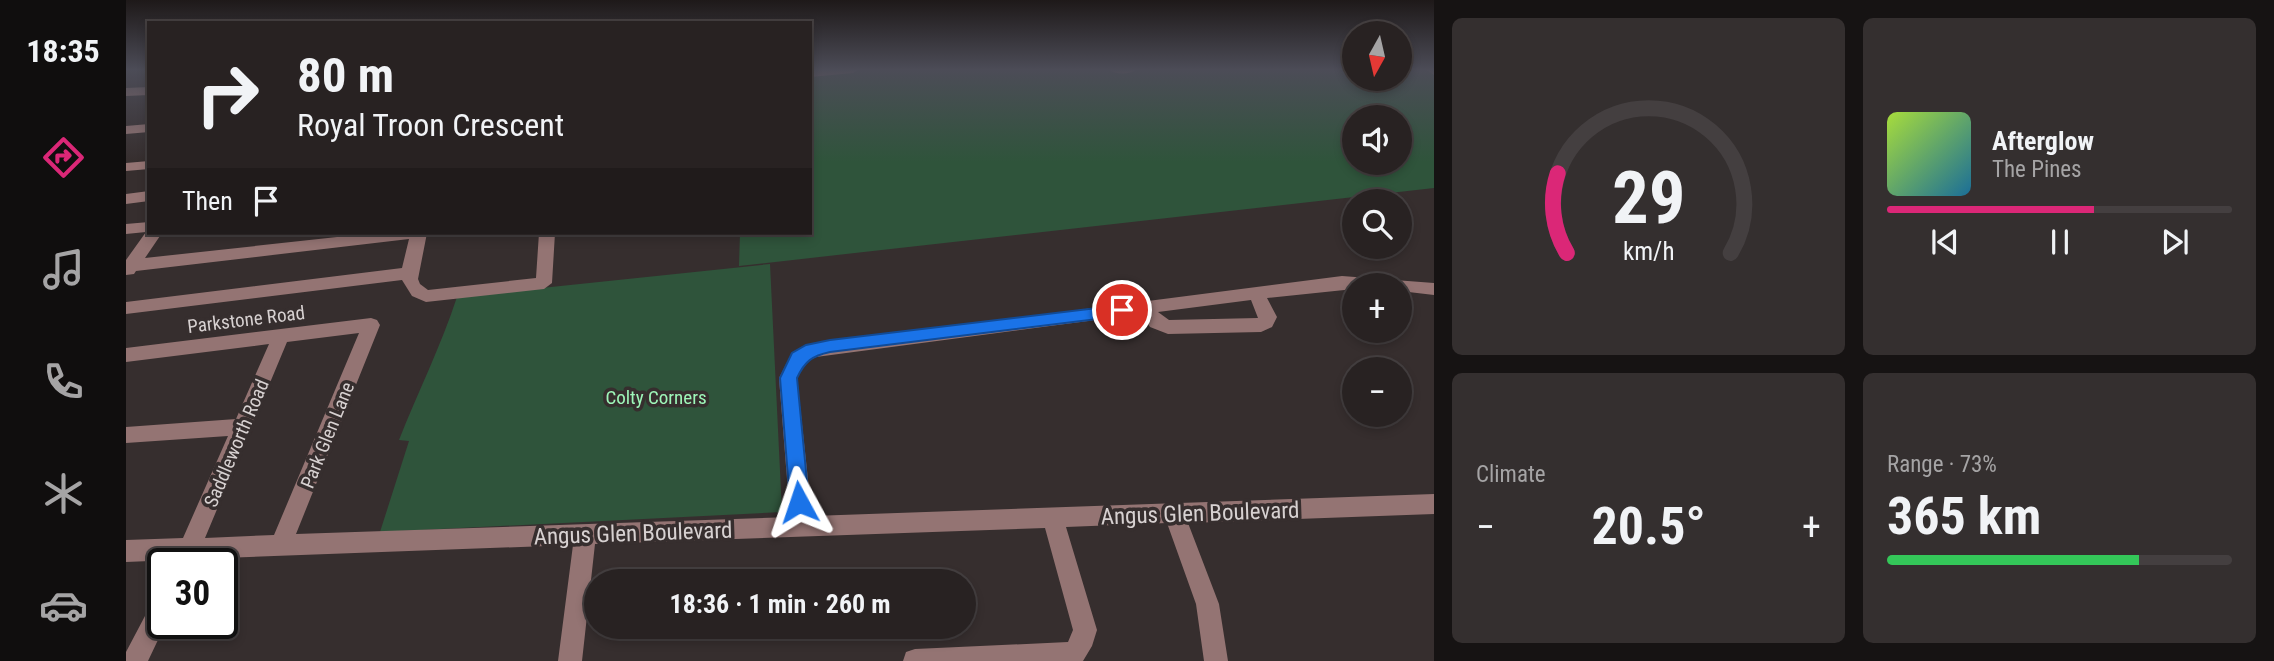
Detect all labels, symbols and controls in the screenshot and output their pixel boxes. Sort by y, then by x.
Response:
north arrow [1342,21,1412,91]
map controls [1342,21,1412,427]
text: 18:35 [26,32,100,70]
text: 80 m [297,47,394,104]
icon: right [182,49,273,140]
button: sound [1342,105,1412,175]
text: Royal Troon Crescent [297,106,564,144]
text: Afterglow [1992,126,2094,156]
icon: directions [39,133,88,182]
text: 29 [1612,155,1685,241]
text: The Pines [1992,156,2082,183]
icon: arrive [247,182,285,220]
text: Then [182,186,233,216]
button: search [1342,189,1412,259]
icon: previous [1926,223,1964,261]
icon: pause [2041,223,2079,261]
icon: next [2156,223,2194,261]
text: km/h [1623,237,1674,266]
icon: music [39,245,88,294]
button: + [1342,273,1412,343]
pin [1092,280,1152,340]
icon: arrive [1103,291,1141,329]
street label: Parkstone Road [186,301,306,338]
icon: phone [39,357,88,406]
button: − [1342,357,1412,427]
street label: Saddleworth Road [199,376,274,511]
street label: Park Glen Lane [296,379,359,492]
park label: Colty Corners [605,386,707,409]
text: Range · 73% [1887,451,1997,478]
text: Climate [1476,461,1546,488]
position arrow [762,465,836,539]
icon: climate [39,469,88,518]
text: 365 km [1887,486,2041,547]
text: 20.5° [1591,496,1706,557]
street label: Angus Glen Boulevard [1100,497,1300,530]
text: − [1476,505,1495,549]
text: + [1802,505,1821,549]
street label: Angus Glen Boulevard [533,517,733,550]
speed limit sign: 30 [147,548,238,639]
icon: car [39,581,88,630]
text: 18:36 · 1 min · 260 m [670,589,890,619]

